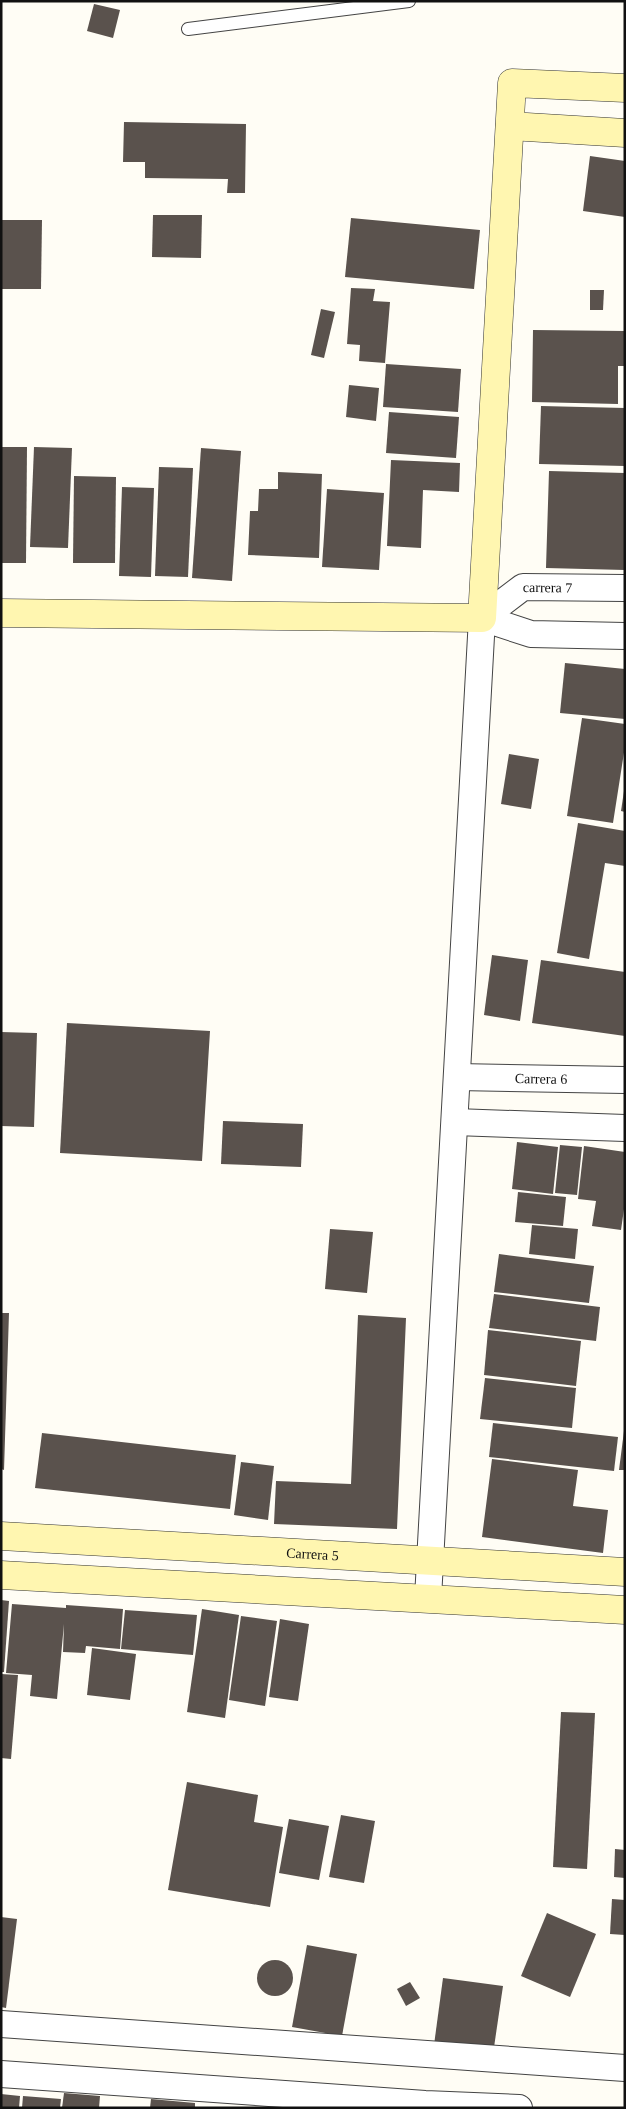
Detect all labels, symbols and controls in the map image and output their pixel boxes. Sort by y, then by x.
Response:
street label: carrera 7 [523,580,572,595]
street label: Carrera 6 [515,1071,567,1087]
street label: Carrera 5 [286,1545,339,1563]

